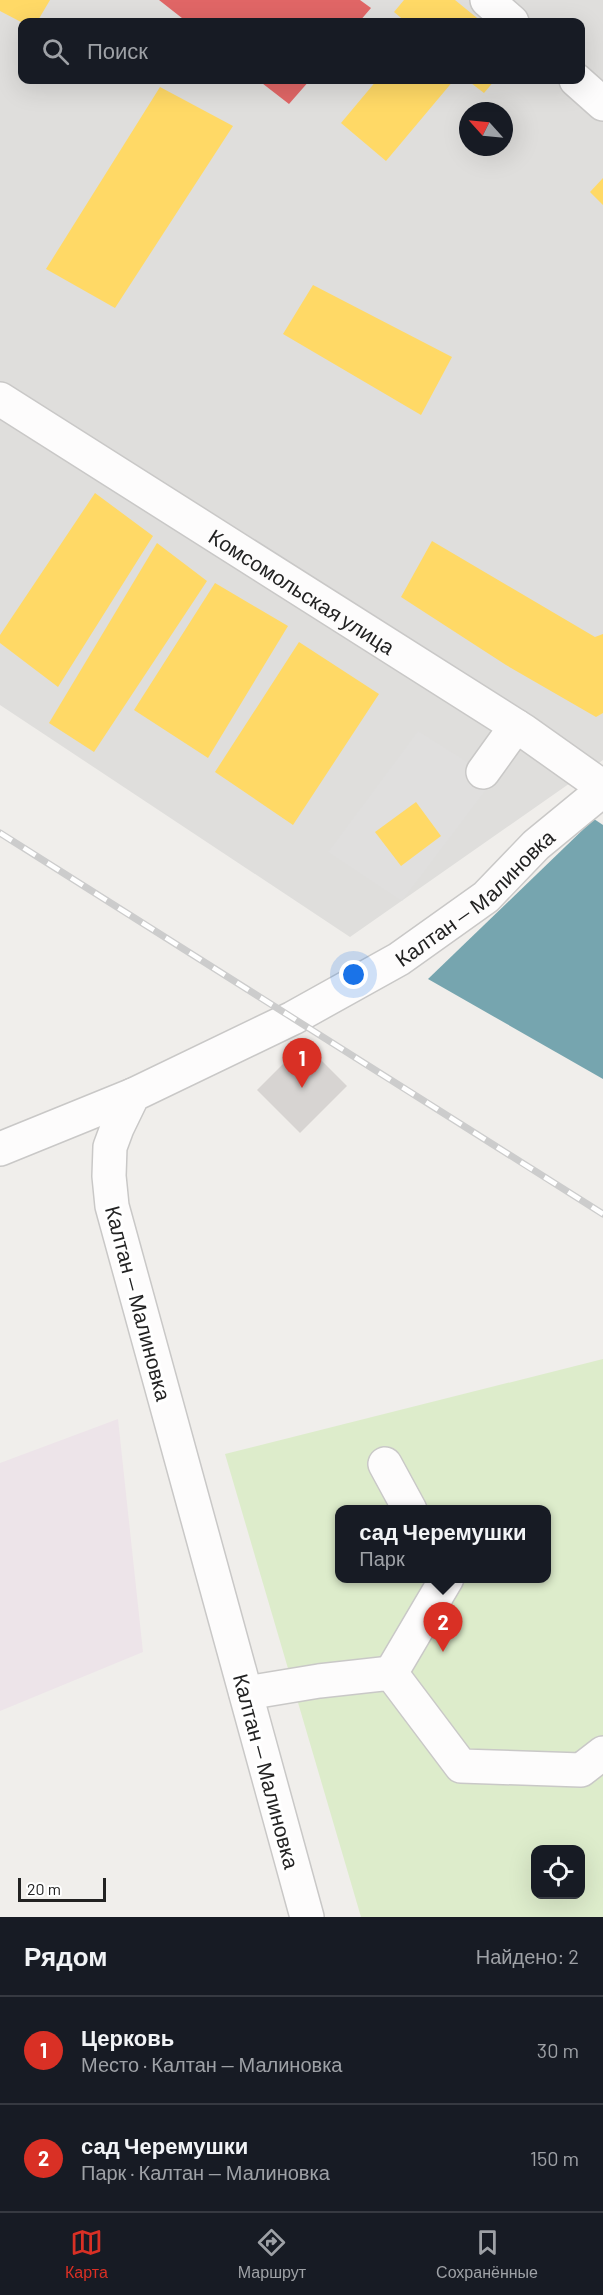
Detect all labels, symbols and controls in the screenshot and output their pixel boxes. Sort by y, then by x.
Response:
search box [18,18,585,84]
icon: search [39,35,72,68]
text: Поиск [87,37,148,63]
north arrow [459,102,513,156]
street label: Комсомольская улица [205,523,400,659]
street label: Калтан — Малиновка [390,823,559,971]
your location [339,960,368,989]
pin: 1 [282,1038,322,1088]
street label: Калтан — Малиновка [101,1203,177,1404]
popup [335,1505,551,1583]
text: сад Черемушки [359,1518,527,1544]
text: Парк [359,1546,405,1570]
pin: 2 [424,1602,462,1652]
street label: Калтан — Малиновка [229,1671,305,1872]
map controls [531,1845,585,1899]
button: locate [531,1845,585,1899]
scale bar [18,1875,106,1902]
text: 20 m [27,1879,61,1898]
text: Рядом [24,1940,107,1971]
text: Найдено: 2 [476,1944,579,1968]
text: Церковь [81,2024,174,2050]
text: 1 [40,2038,47,2062]
text: 30 m [537,2038,579,2062]
text: Место · Калтан — Малиновка [81,2052,342,2076]
text: сад Черемушки [81,2132,248,2158]
text: 2 [38,2146,49,2170]
text: 150 m [530,2146,579,2170]
text: Парк · Калтан — Малиновка [81,2160,330,2184]
tab: Карта [65,2226,108,2282]
tab: Маршрут [238,2226,306,2282]
tab: Сохранённые [436,2226,538,2282]

